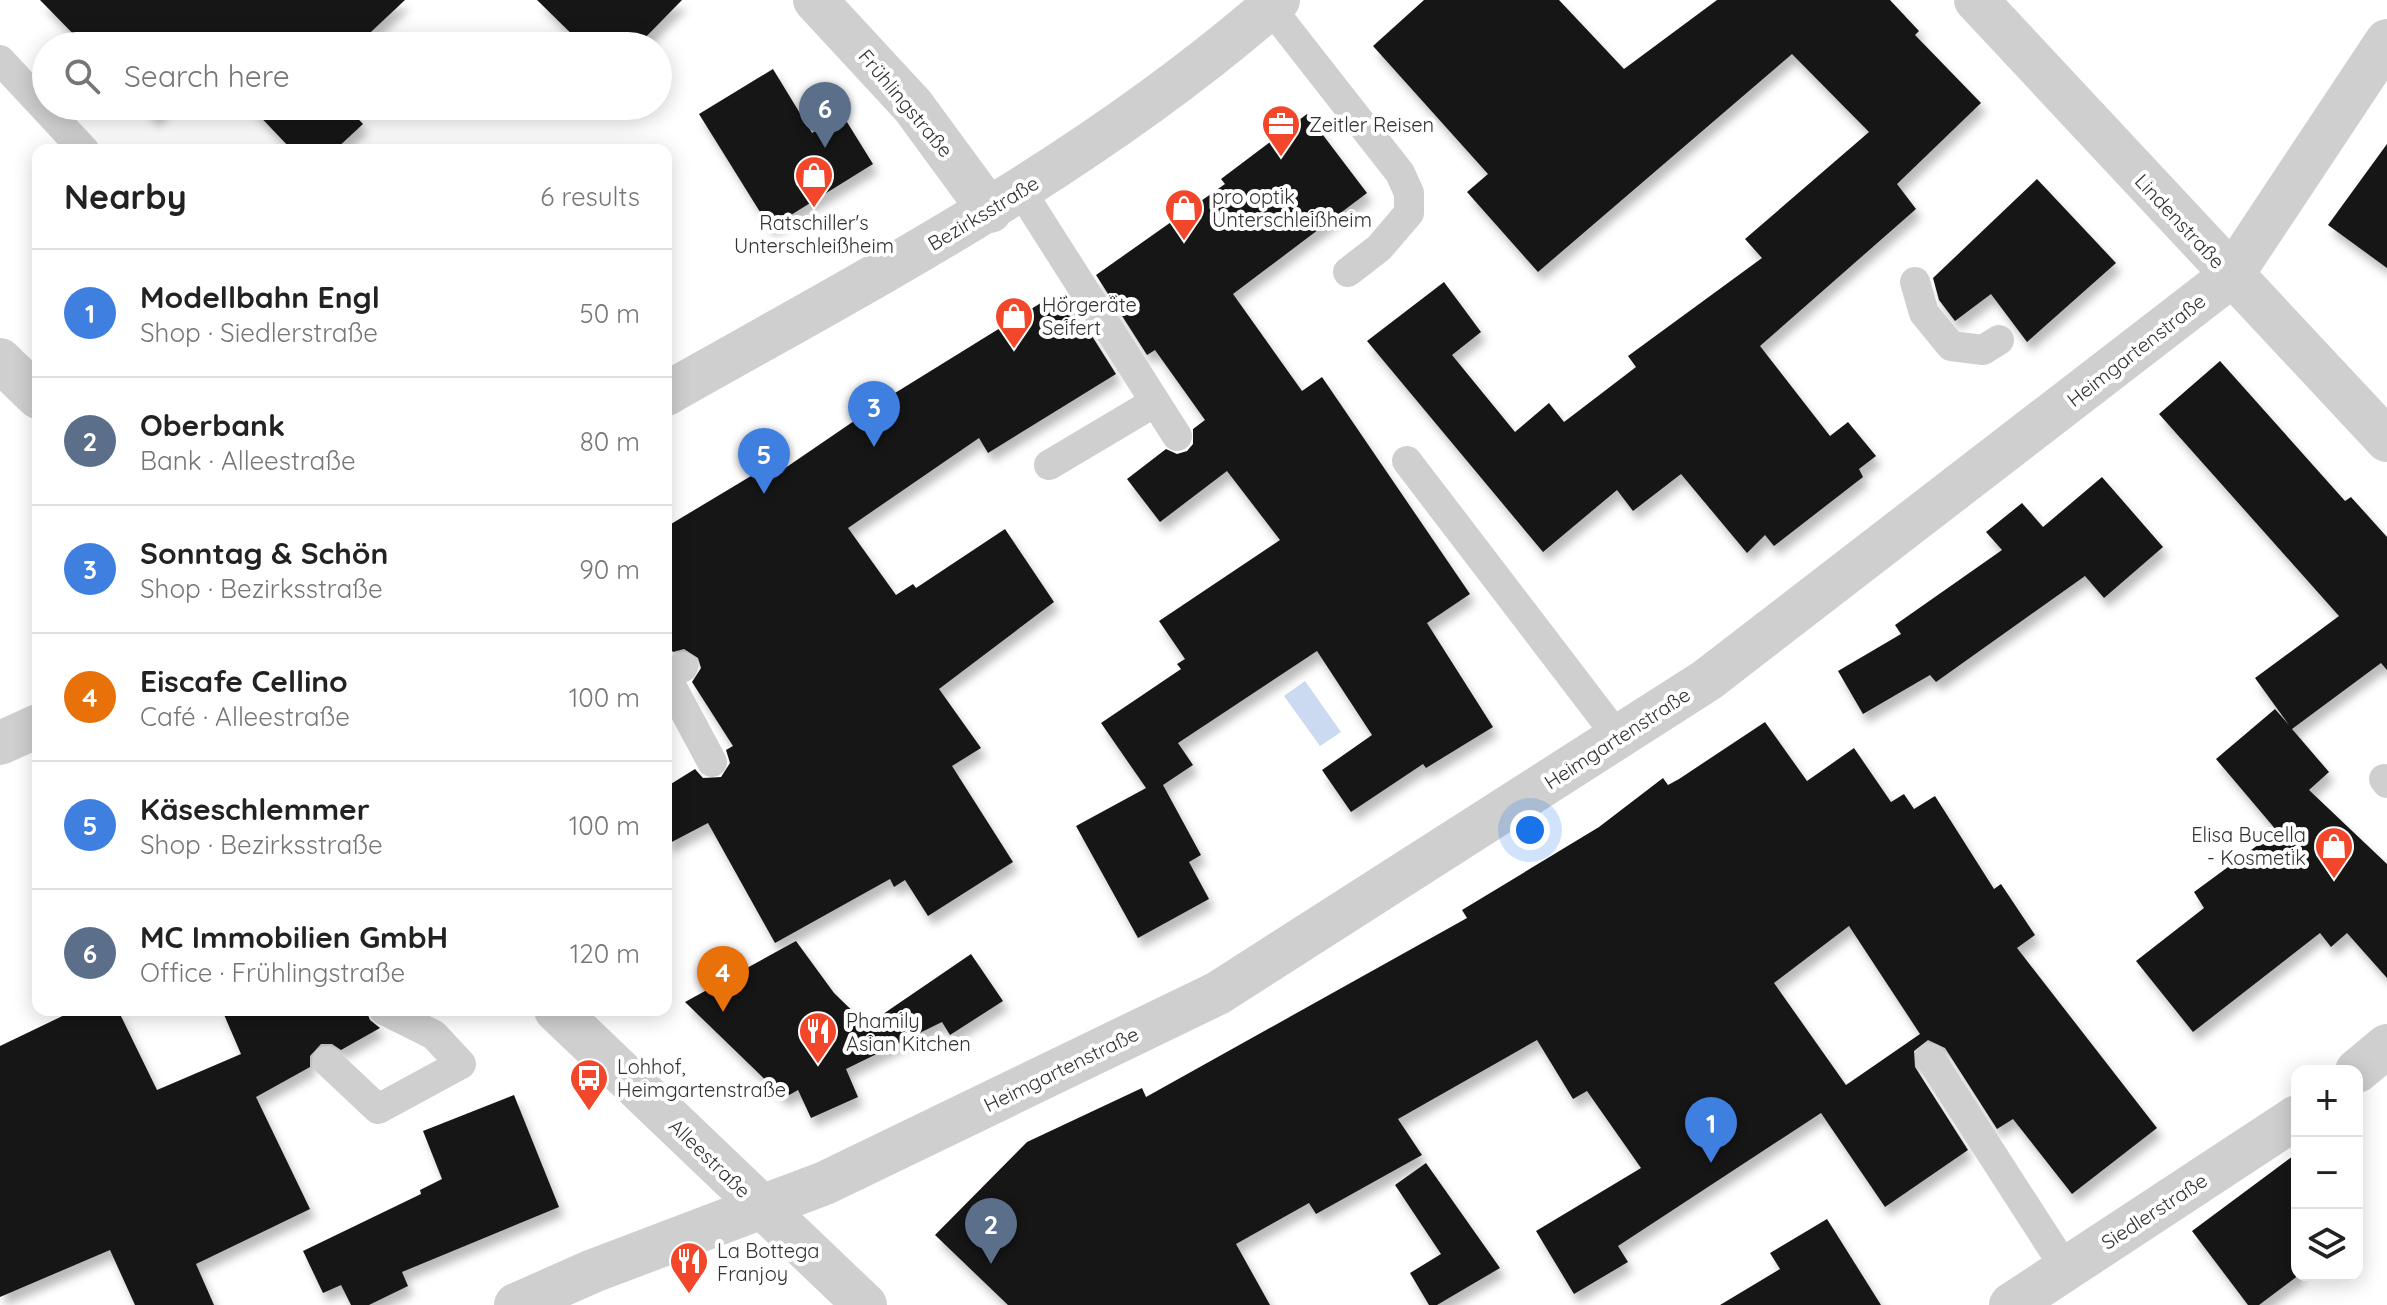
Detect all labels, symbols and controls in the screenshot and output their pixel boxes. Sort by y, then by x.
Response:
search box [32,32,672,120]
street label: Frühlingstraße [854,44,958,162]
icon: search [60,54,104,98]
text: Search here [124,57,290,95]
pin: 6 [799,82,851,148]
office icon: Zeitler Reisen [1260,103,1302,158]
place label: Zeitler Reisen [1309,112,1434,137]
shop icon: Ratschiller's Unterschleißheim [793,154,835,209]
street label: Lindenstraße [2130,168,2230,274]
street label: Bezirksstraße [923,170,1043,256]
text: Nearby [64,175,187,218]
text: 6 results [540,180,640,213]
place label: pro optik Unterschleißheim [1212,184,1372,232]
shop icon: pro optik Unterschleißheim [1163,187,1205,242]
place label: Ratschiller's Unterschleißheim [734,210,894,258]
text: Modellbahn Engl [140,278,380,316]
street label: Heimgartenstraße [2062,288,2210,412]
place label: Hörgeräte Seifert [1042,292,1137,340]
shop icon: Hörgeräte Seifert [993,295,1035,350]
text: 1 [85,297,95,330]
text: 50 m [580,297,640,330]
text: Shop · Siedlerstraße [140,316,378,349]
pin: 3 [848,381,900,447]
text: Oberbank [140,406,285,444]
text: 2 [83,425,97,458]
text: 80 m [580,425,640,458]
pin: 5 [738,428,790,494]
text: Bank · Alleestraße [140,444,356,477]
text: Sonntag & Schön [140,534,388,572]
text: 3 [83,553,97,586]
text: 90 m [579,553,640,586]
text: Shop · Bezirksstraße [140,572,383,605]
text: Eiscafe Cellino [140,662,348,700]
text: 4 [82,681,98,714]
text: 100 m [569,681,640,714]
street label: Heimgartenstraße [1539,681,1695,795]
text: Café · Alleestraße [140,700,350,733]
text: Käseschlemmer [140,790,370,828]
text: 5 [83,809,97,842]
text: 100 m [569,809,640,842]
your location [1510,810,1550,850]
place label: Elisa Bucella - Kosmetik [2191,822,2306,870]
shop icon: Elisa Bucella - Kosmetik [2313,825,2355,880]
text: Shop · Bezirksstraße [140,828,383,861]
text: MC Immobilien GmbH [140,918,448,956]
text: 6 [83,937,97,970]
text: 120 m [570,937,640,970]
pin: 4 [697,946,749,1012]
text: Office · Frühlingstraße [140,956,405,989]
place label: Phamily Asian Kitchen [846,1008,971,1056]
restaurant icon: Phamily Asian Kitchen [797,1010,839,1065]
street label: Heimgartenstraße [980,1021,1142,1117]
place label: Lohhof, Heimgartenstraße [617,1054,786,1102]
bus stop icon: Lohhof, Heimgartenstraße [568,1057,610,1112]
map controls [2291,1065,2363,1281]
button: + [2291,1065,2363,1137]
pin: 1 [1685,1097,1737,1163]
street label: Alleestraße [664,1113,756,1203]
button: − [2291,1137,2363,1209]
street label: Siedlerstraße [2096,1167,2212,1255]
pin: 2 [965,1198,1017,1264]
button: layers [2291,1209,2363,1281]
place label: La Bottega Franjoy [717,1238,819,1286]
restaurant icon: La Bottega Franjoy [668,1240,710,1295]

